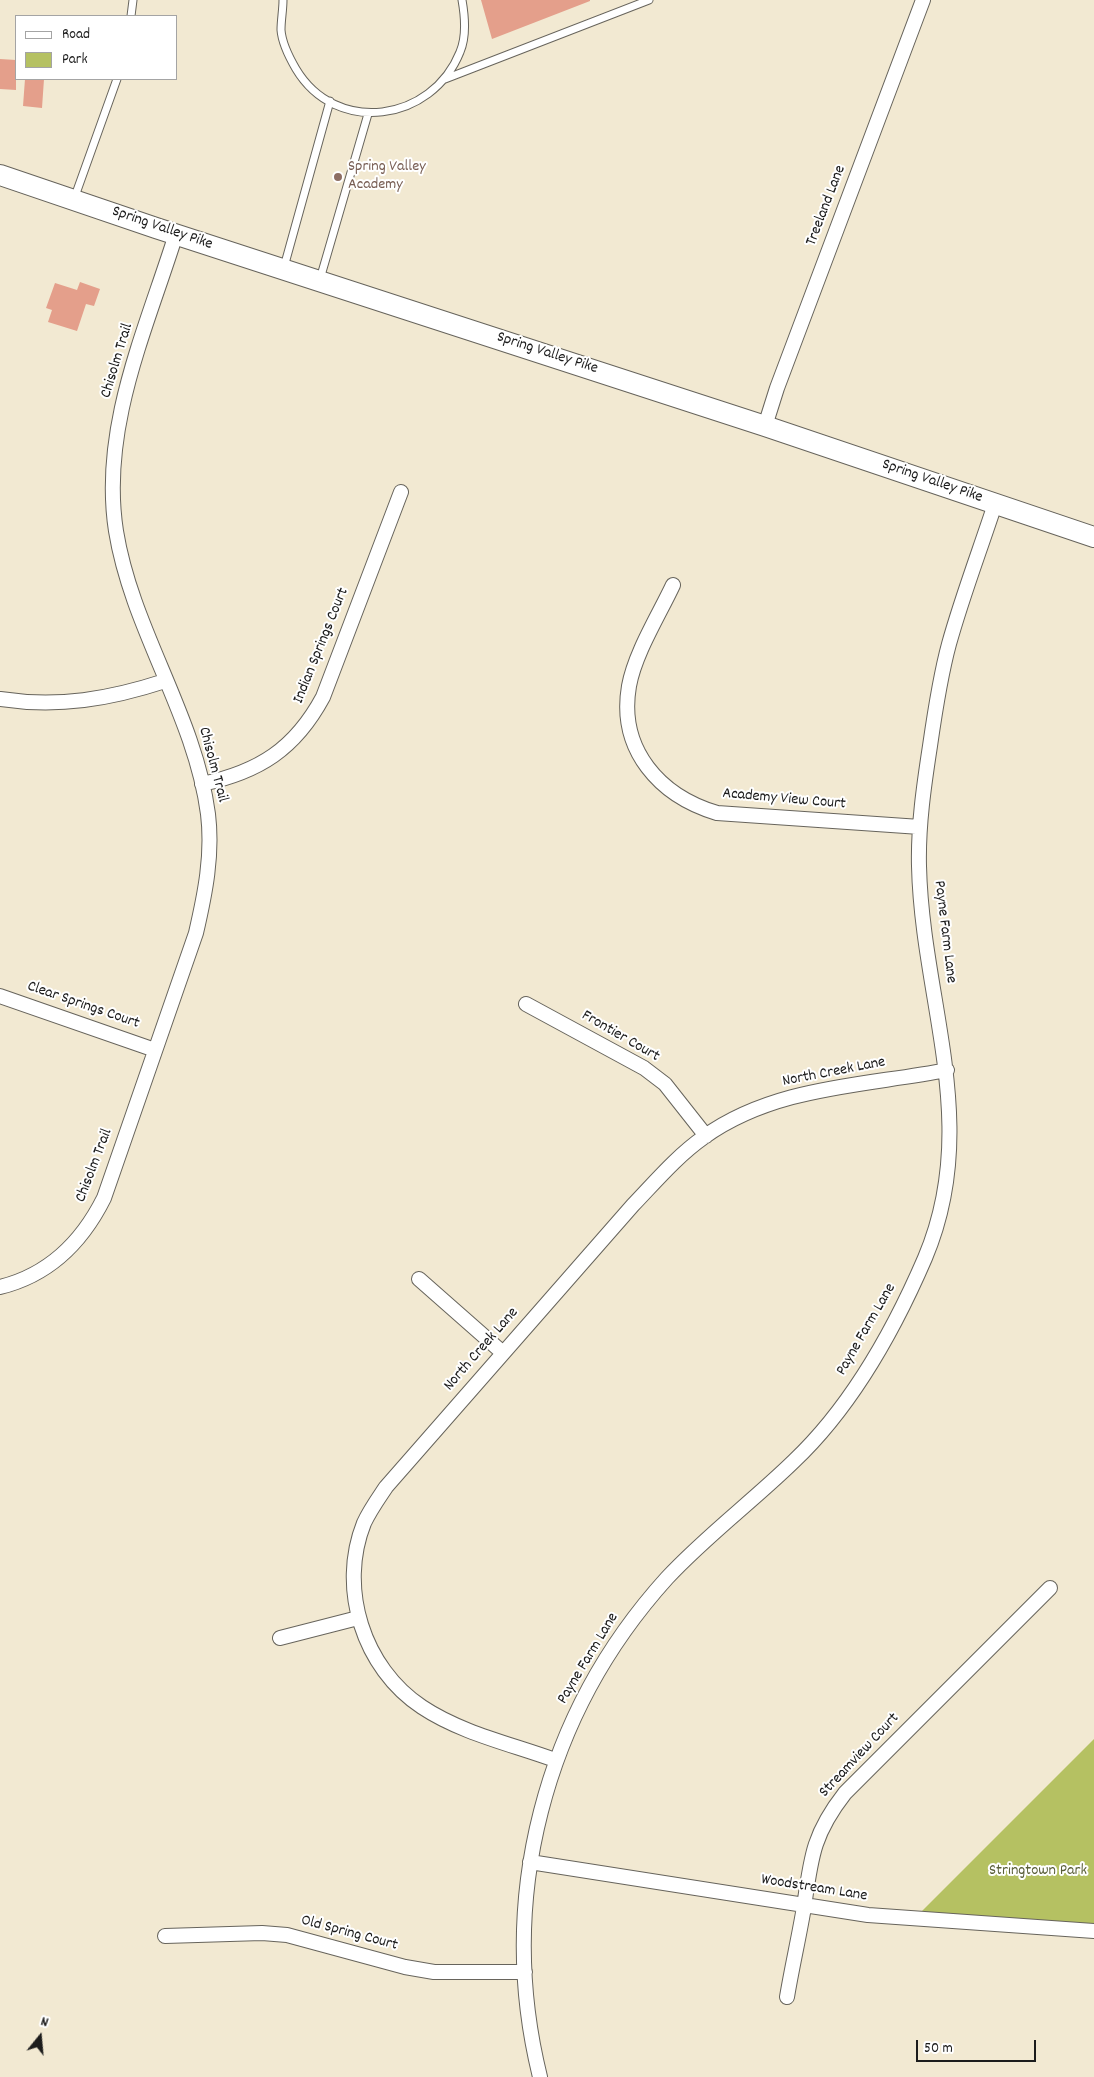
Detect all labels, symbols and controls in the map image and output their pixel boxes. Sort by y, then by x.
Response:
legend [15,15,178,80]
text: Road [62,24,90,46]
text: Park [62,49,88,71]
place label: Spring Valley Academy [348,158,426,196]
street label: Treeland Lane [803,163,851,249]
marker: Spring Valley Academy [332,171,344,183]
street label: Spring Valley Pike [109,203,215,255]
street label: Chisolm Trail [98,321,138,401]
street label: Spring Valley Pike [494,329,600,379]
street label: Spring Valley Pike [879,456,985,508]
street label: Indian Springs Court [290,585,354,707]
street label: Chisolm Trail [193,725,231,805]
street label: Academy View Court [722,785,846,815]
street label: Payne Farm Lane [928,880,960,984]
street label: Clear Springs Court [24,978,142,1034]
street label: Frontier Court [578,1007,662,1067]
street label: North Creek Lane [781,1054,887,1092]
street label: Chisolm Trail [72,1127,118,1205]
street label: Payne Farm Lane [833,1281,901,1379]
street label: North Creek Lane [440,1304,524,1396]
street label: Payne Farm Lane [554,1610,624,1708]
street label: Streamview Court [816,1710,904,1802]
park label: Stringtown Park [989,1862,1087,1882]
street label: Woodstream Lane [760,1871,868,1907]
street label: Old Spring Court [299,1912,399,1956]
north arrow [15,2012,65,2062]
text: N [38,2012,51,2033]
scale bar [919,2030,1039,2062]
text: 50 m [924,2038,953,2060]

